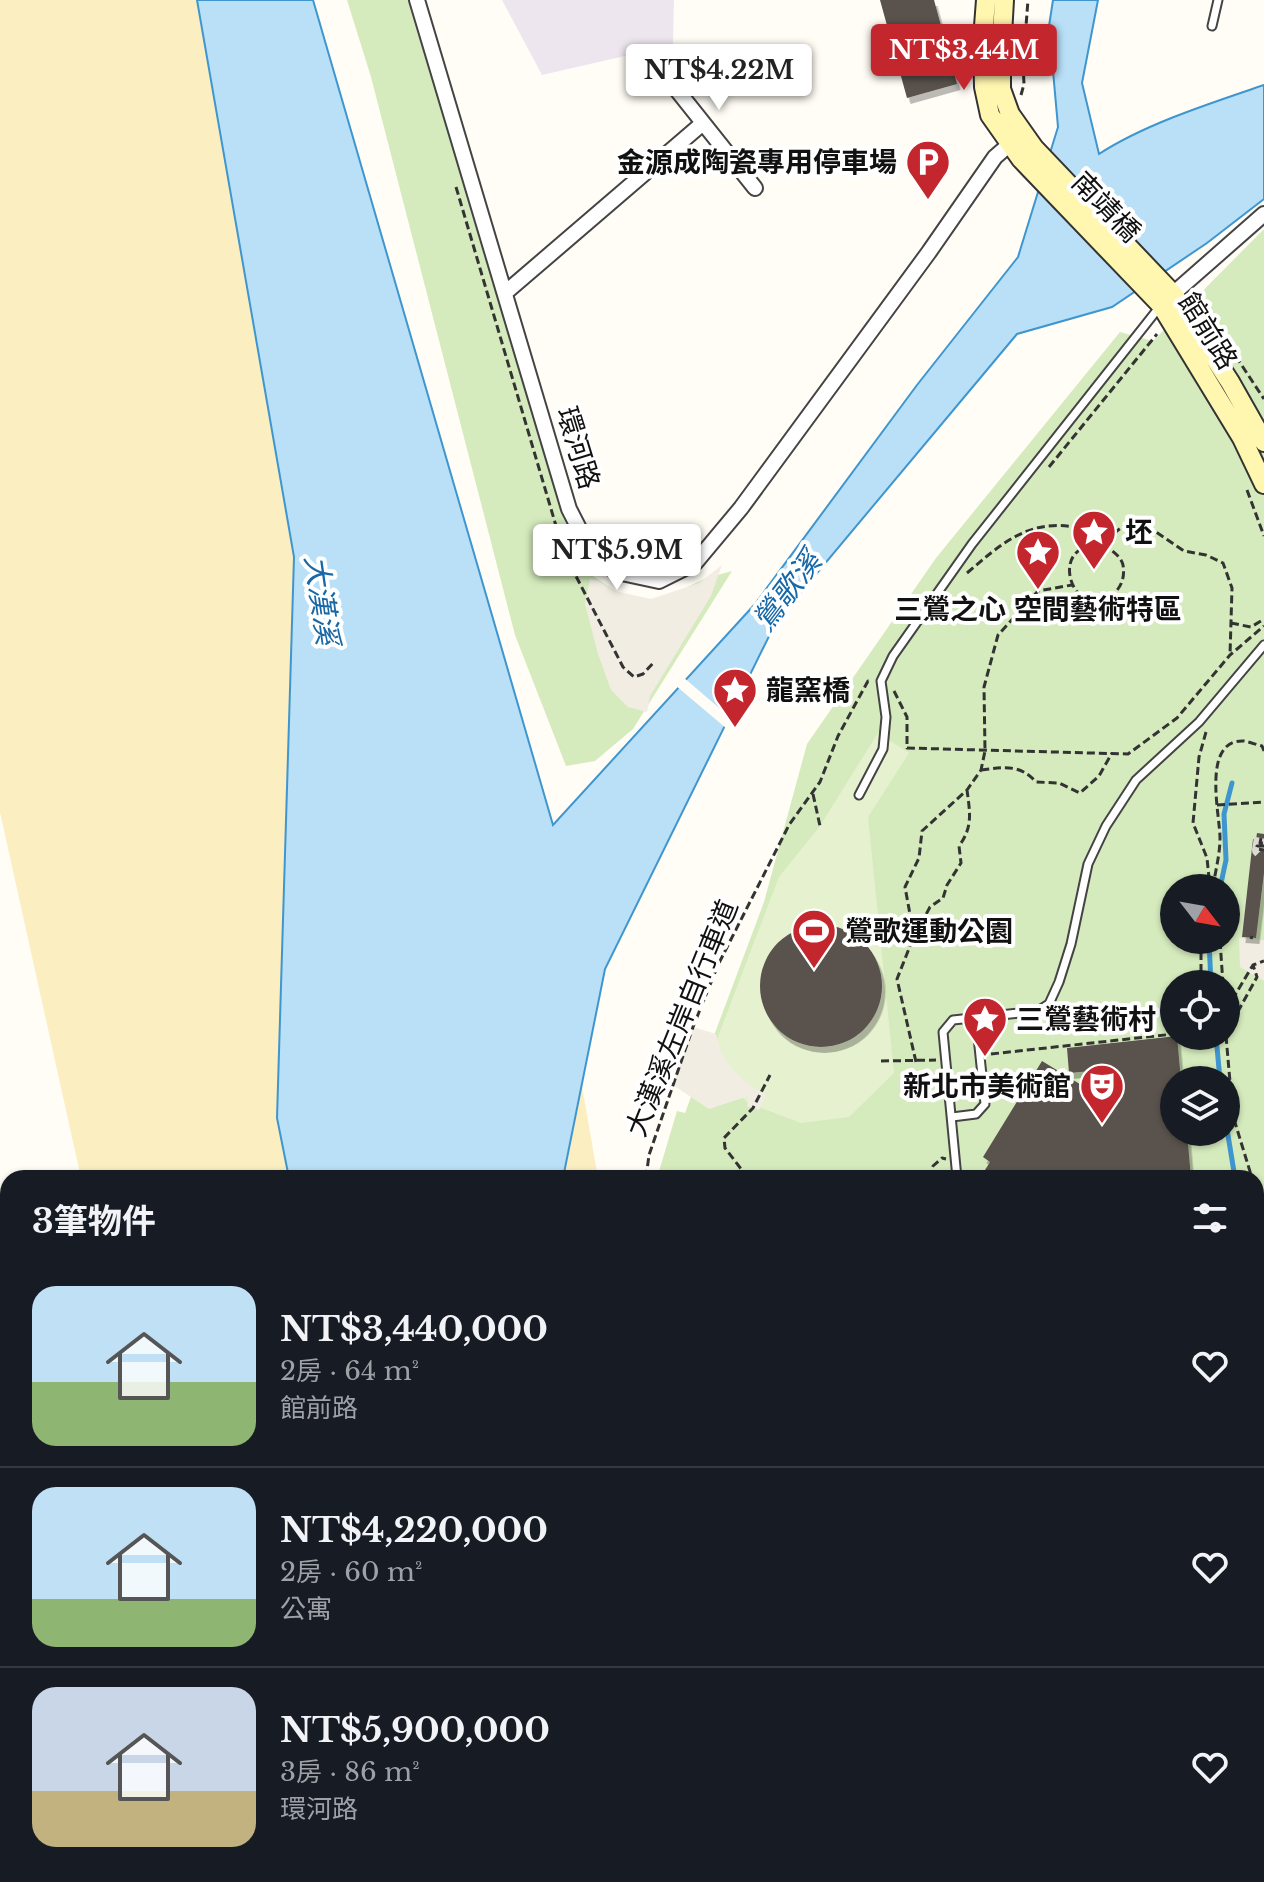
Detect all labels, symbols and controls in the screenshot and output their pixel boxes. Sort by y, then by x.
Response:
pin: NT$3.44M [881,24,1047,92]
text: NT$3.44M [889,34,1039,66]
pin: NT$4.22M [636,44,802,112]
text: NT$4.22M [644,54,794,86]
parking icon: 金源成陶瓷專用停車場 [904,138,952,201]
place label: 金源成陶瓷專用停車場 [617,145,897,180]
street label: 南靖橋 [1064,165,1148,249]
street label: 館前路 [1171,286,1245,376]
street label: 環河路 [549,403,607,493]
place icon: 坯 [1070,508,1118,571]
place label: 坯 [1125,515,1153,550]
pin: NT$5.9M [543,524,691,592]
place icon: 三鶯之心 空間藝術特區 [1014,528,1062,591]
text: NT$5.9M [551,534,683,566]
water label: 鶯歌溪 [745,541,831,638]
water label: 大漢溪 [297,553,347,651]
place label: 三鶯之心 空間藝術特區 [894,592,1182,627]
place icon: 龍窯橋 [711,666,759,729]
place label: 龍窯橋 [766,673,850,708]
north arrow [1160,874,1240,954]
map controls [1160,874,1240,1146]
street label: 大漢溪左岸自行車道 [619,895,745,1141]
sports icon: 鶯歌運動公園 [790,907,838,970]
place label: 鶯歌運動公園 [845,914,1013,949]
button: locate [1160,970,1240,1050]
place icon: 三鶯藝術村 [961,995,1009,1058]
place label: 三鶯藝術村 [1016,1002,1156,1037]
theatre icon: 新北市美術館 [1078,1062,1126,1125]
button: layers [1160,1066,1240,1146]
place label: 新北市美術館 [903,1069,1071,1104]
icon: filters [1188,1196,1232,1240]
text: 3筆物件 [32,1200,156,1242]
text: NT$3,440,000 [280,1308,548,1350]
icon: home [96,1318,192,1414]
icon: heart [1188,1344,1232,1388]
text: 2房 · 64 m² [280,1355,419,1387]
text: 館前路 [280,1392,358,1424]
text: NT$4,220,000 [280,1509,548,1551]
icon: home [96,1519,192,1615]
icon: heart [1188,1545,1232,1589]
text: 2房 · 60 m² [280,1556,422,1588]
text: 公寓 [280,1593,332,1625]
text: NT$5,900,000 [280,1709,550,1751]
icon: home [96,1719,192,1815]
icon: heart [1188,1745,1232,1789]
text: 3房 · 86 m² [280,1756,420,1788]
text: 環河路 [280,1793,358,1825]

